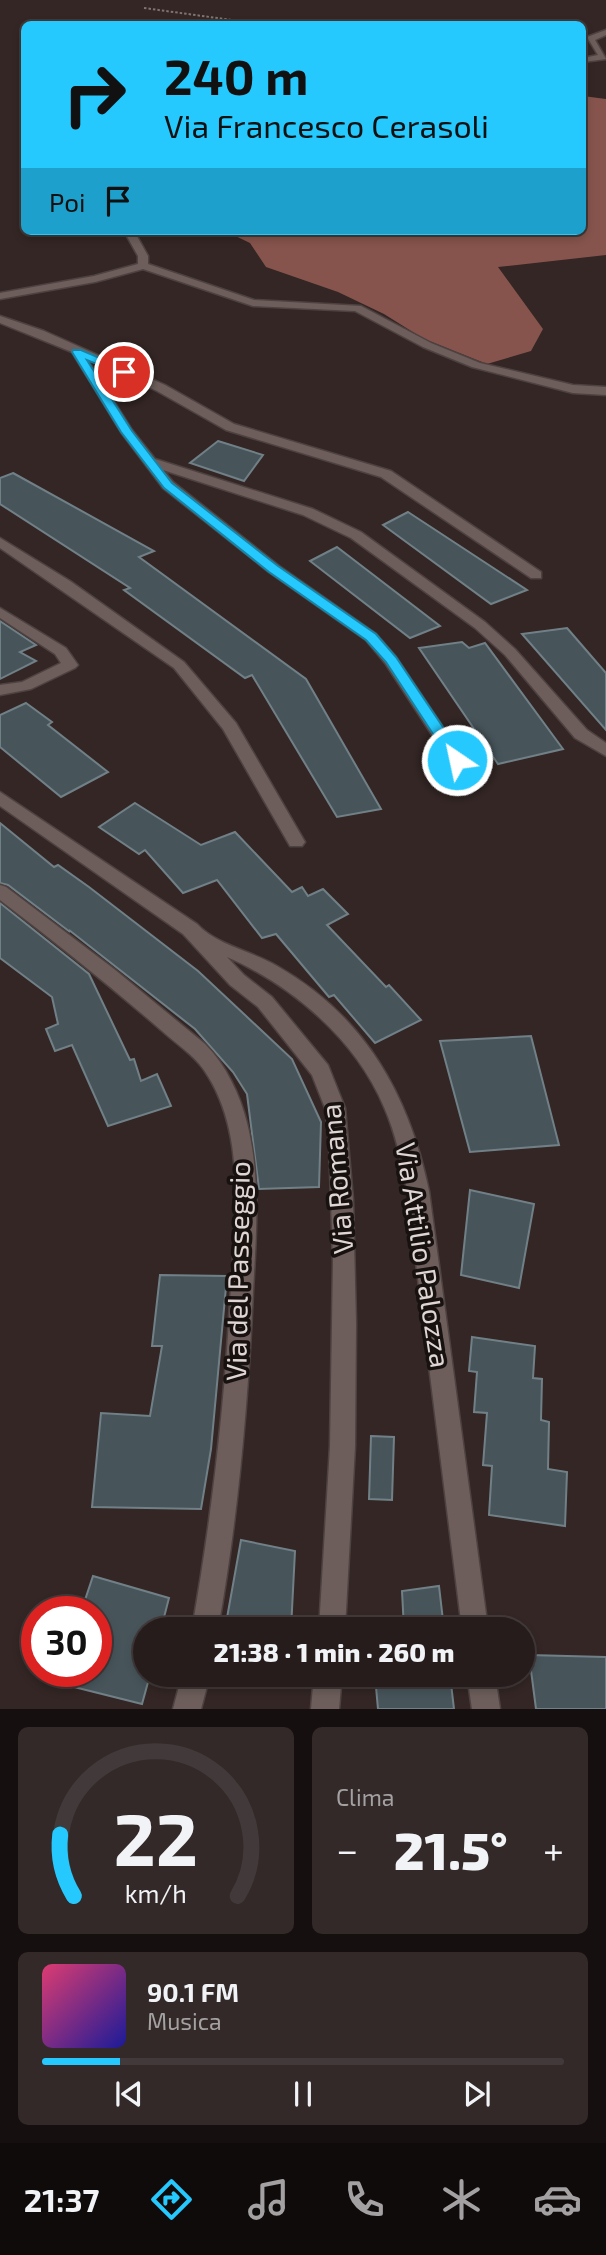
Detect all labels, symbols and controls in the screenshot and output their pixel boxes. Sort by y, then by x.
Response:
text: 240 m [164,46,308,105]
icon: right [49,49,140,140]
text: Via Francesco Cerasoli [164,106,489,144]
icon: arrive [99,182,137,220]
text: Poi [49,186,85,217]
pin [94,342,154,402]
icon: arrive [105,353,143,391]
position arrow [420,723,494,797]
street label: Via Romana [313,1103,359,1255]
street label: Via Attilio Palozza [389,1140,459,1370]
street label: Via del Passeggio [218,1161,256,1381]
speed limit sign: 30 [21,1596,112,1687]
text: 21:38 · 1 min · 260 m [214,1636,454,1667]
text: Clima [336,1783,394,1811]
text: 22 [114,1794,198,1882]
text: 21.5° [394,1818,508,1880]
text: − [336,1826,358,1872]
text: + [543,1826,564,1872]
text: km/h [125,1878,187,1908]
text: 90.1 FM [147,1976,239,2007]
text: Musica [147,2007,222,2035]
icon: previous [110,2075,148,2113]
icon: pause [284,2075,322,2113]
icon: next [458,2075,496,2113]
icon: directions [147,2175,196,2224]
icon: music [244,2175,293,2224]
icon: phone [340,2175,389,2224]
icon: climate [437,2175,486,2224]
icon: car [533,2175,582,2224]
text: 21:37 [24,2180,99,2218]

